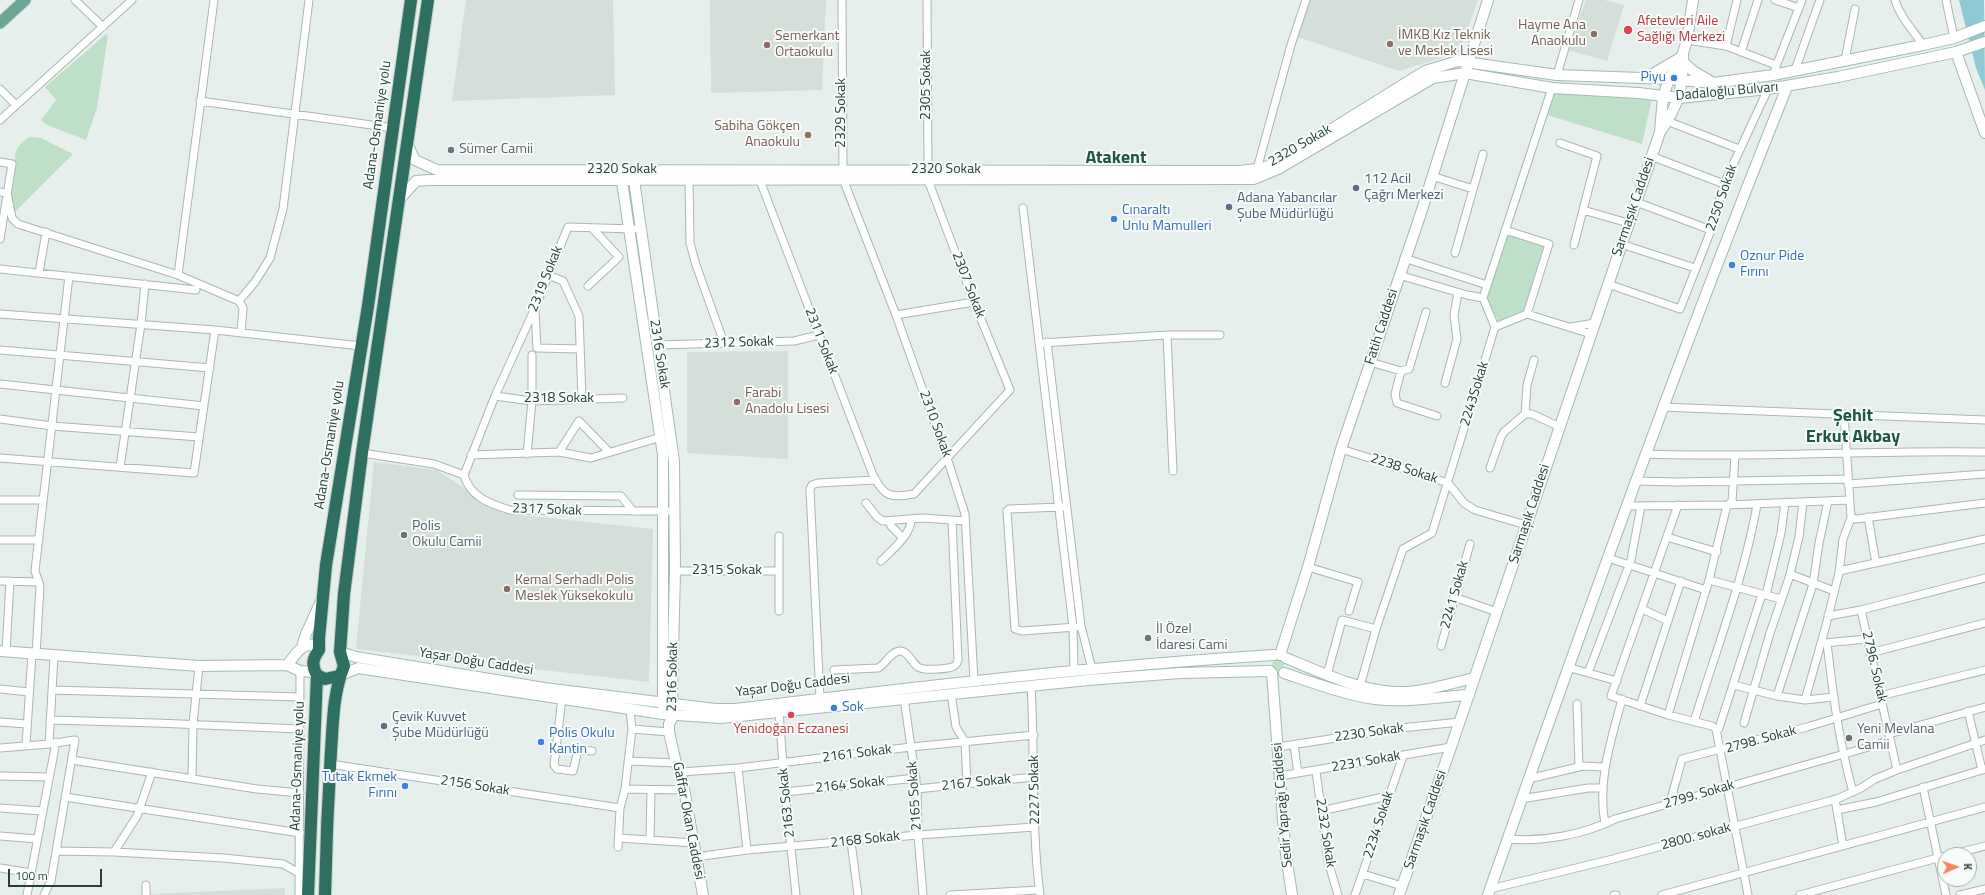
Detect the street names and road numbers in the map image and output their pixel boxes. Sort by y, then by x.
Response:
street label: 2305 Sokak [919,50,935,120]
street label: Adana-Osmaniye yolu [361,60,395,190]
street label: 2329 Sokak [834,78,850,148]
street label: Dadaloğlu Bulvarı [1675,79,1779,105]
street label: 2320 Sokak [1266,121,1334,171]
street label: Sarmaşık Caddesi [1609,155,1659,259]
street label: 2320 Sokak [587,162,657,178]
street label: 2320 Sokak [911,162,981,178]
street label: 2250 Sokak [1703,162,1741,234]
street label: 2319 Sokak [525,243,567,315]
street label: 2307 Sokak [948,249,988,321]
street label: Fatih Caddesi [1362,287,1402,367]
street label: 2311 Sokak [801,305,841,377]
street label: 2316 Sokak [645,318,673,390]
street label: 2312 Sokak [704,333,774,353]
street label: 2243Sokak [1457,360,1493,428]
street label: Adana-Osmaniye yolu [312,380,348,510]
street label: 2310 Sokak [915,388,955,460]
street label: 2318 Sokak [524,391,594,407]
street label: 2238 Sokak [1368,450,1440,488]
street label: Sarmaşık Caddesi [1506,462,1554,566]
street label: 2317 Sokak [512,500,582,520]
street label: 2241 Sokak [1437,559,1473,631]
street label: 2315 Sokak [692,563,762,579]
street label: 2796. Sokak [1858,630,1890,704]
street label: 2316 Sokak [664,642,682,712]
street label: Yaşar Doğu Caddesi [418,645,534,679]
street label: Yaşar Doğu Caddesi [735,671,851,701]
street label: Adana-Osmaniye yolu [287,701,309,831]
street label: 2230 Sokak [1333,720,1405,746]
street label: 2798. Sokak [1724,722,1798,758]
street label: 2161 Sokak [821,741,893,767]
street label: Sedir Yaprağı Caddesi [1269,742,1297,868]
street label: 2231 Sokak [1330,748,1402,776]
street label: 2227 Sokak [1026,755,1044,825]
street label: Gaffar Okan Caddesi [668,761,708,881]
street label: 2165 Sokak [904,761,926,831]
street label: 2163 Sokak [775,767,799,839]
street label: Sarmaşık Caddesi [1401,768,1451,872]
street label: 2167 Sokak [940,771,1012,795]
street label: 2156 Sokak [439,772,511,800]
street label: 2164 Sokak [814,773,886,797]
street label: 2799. Sokak [1662,777,1736,813]
street label: 2234 Sokak [1360,789,1398,861]
street label: 2232 Sokak [1311,797,1339,869]
street label: 2800. sokak [1659,820,1733,854]
street label: 2168 Sokak [829,828,901,852]

